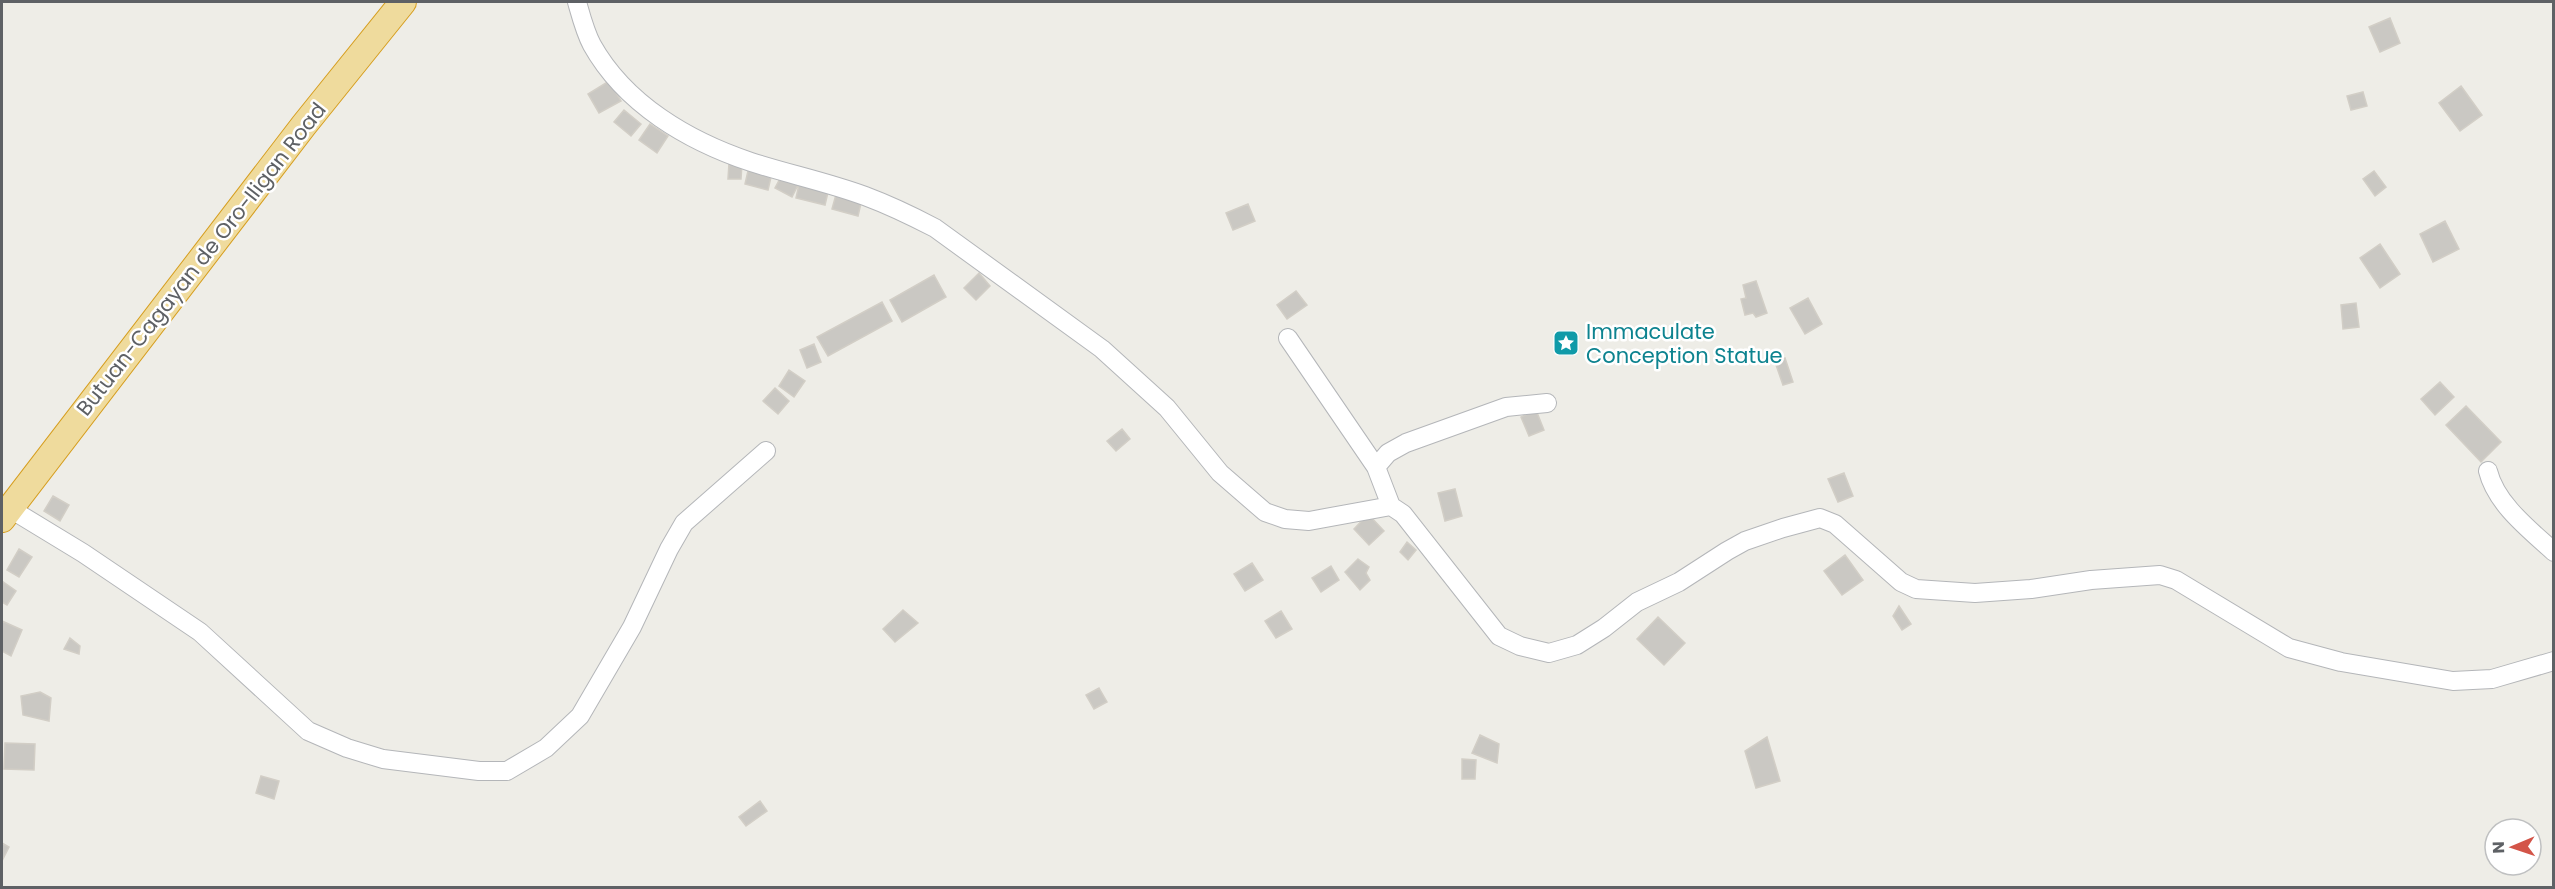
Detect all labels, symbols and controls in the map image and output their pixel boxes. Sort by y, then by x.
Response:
street label: Butuan-Cagayan de Oro-Iligan Road [69,96,333,422]
place label: Immaculate Conception Statue [1586,317,1783,370]
place icon: Immaculate Conception Statue [1551,328,1581,358]
north arrow [2483,817,2543,877]
text: N [2487,841,2510,854]

